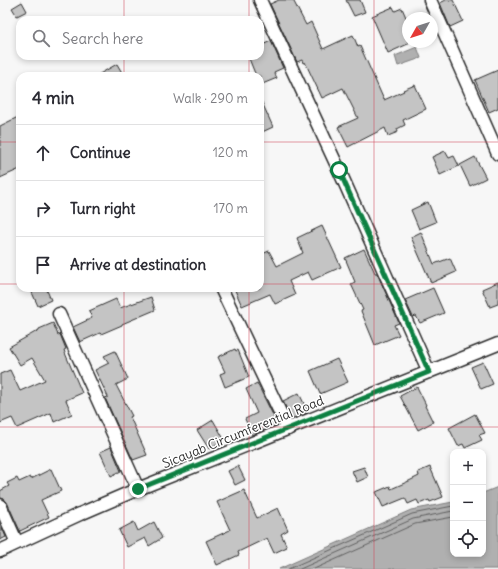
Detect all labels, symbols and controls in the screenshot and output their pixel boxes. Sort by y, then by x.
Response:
north arrow [402,12,438,48]
search box [16,16,264,60]
icon: search [30,27,52,49]
text: Search here [62,29,143,48]
text: 4 min [32,87,74,109]
text: Walk · 290 m [173,90,248,107]
icon: ahead [32,142,54,164]
text: Continue [70,143,131,162]
text: 120 m [213,144,248,161]
route start [330,161,348,179]
icon: right [32,198,54,220]
text: Turn right [70,199,135,218]
text: 170 m [213,200,248,217]
icon: arrive [32,254,54,276]
text: Arrive at destination [70,255,206,274]
street label: Sicayab Circumferential Road [160,392,327,472]
map controls [450,449,486,557]
button: + [450,449,486,485]
route end [129,480,147,498]
button: − [450,485,486,521]
button: locate [450,521,486,557]

